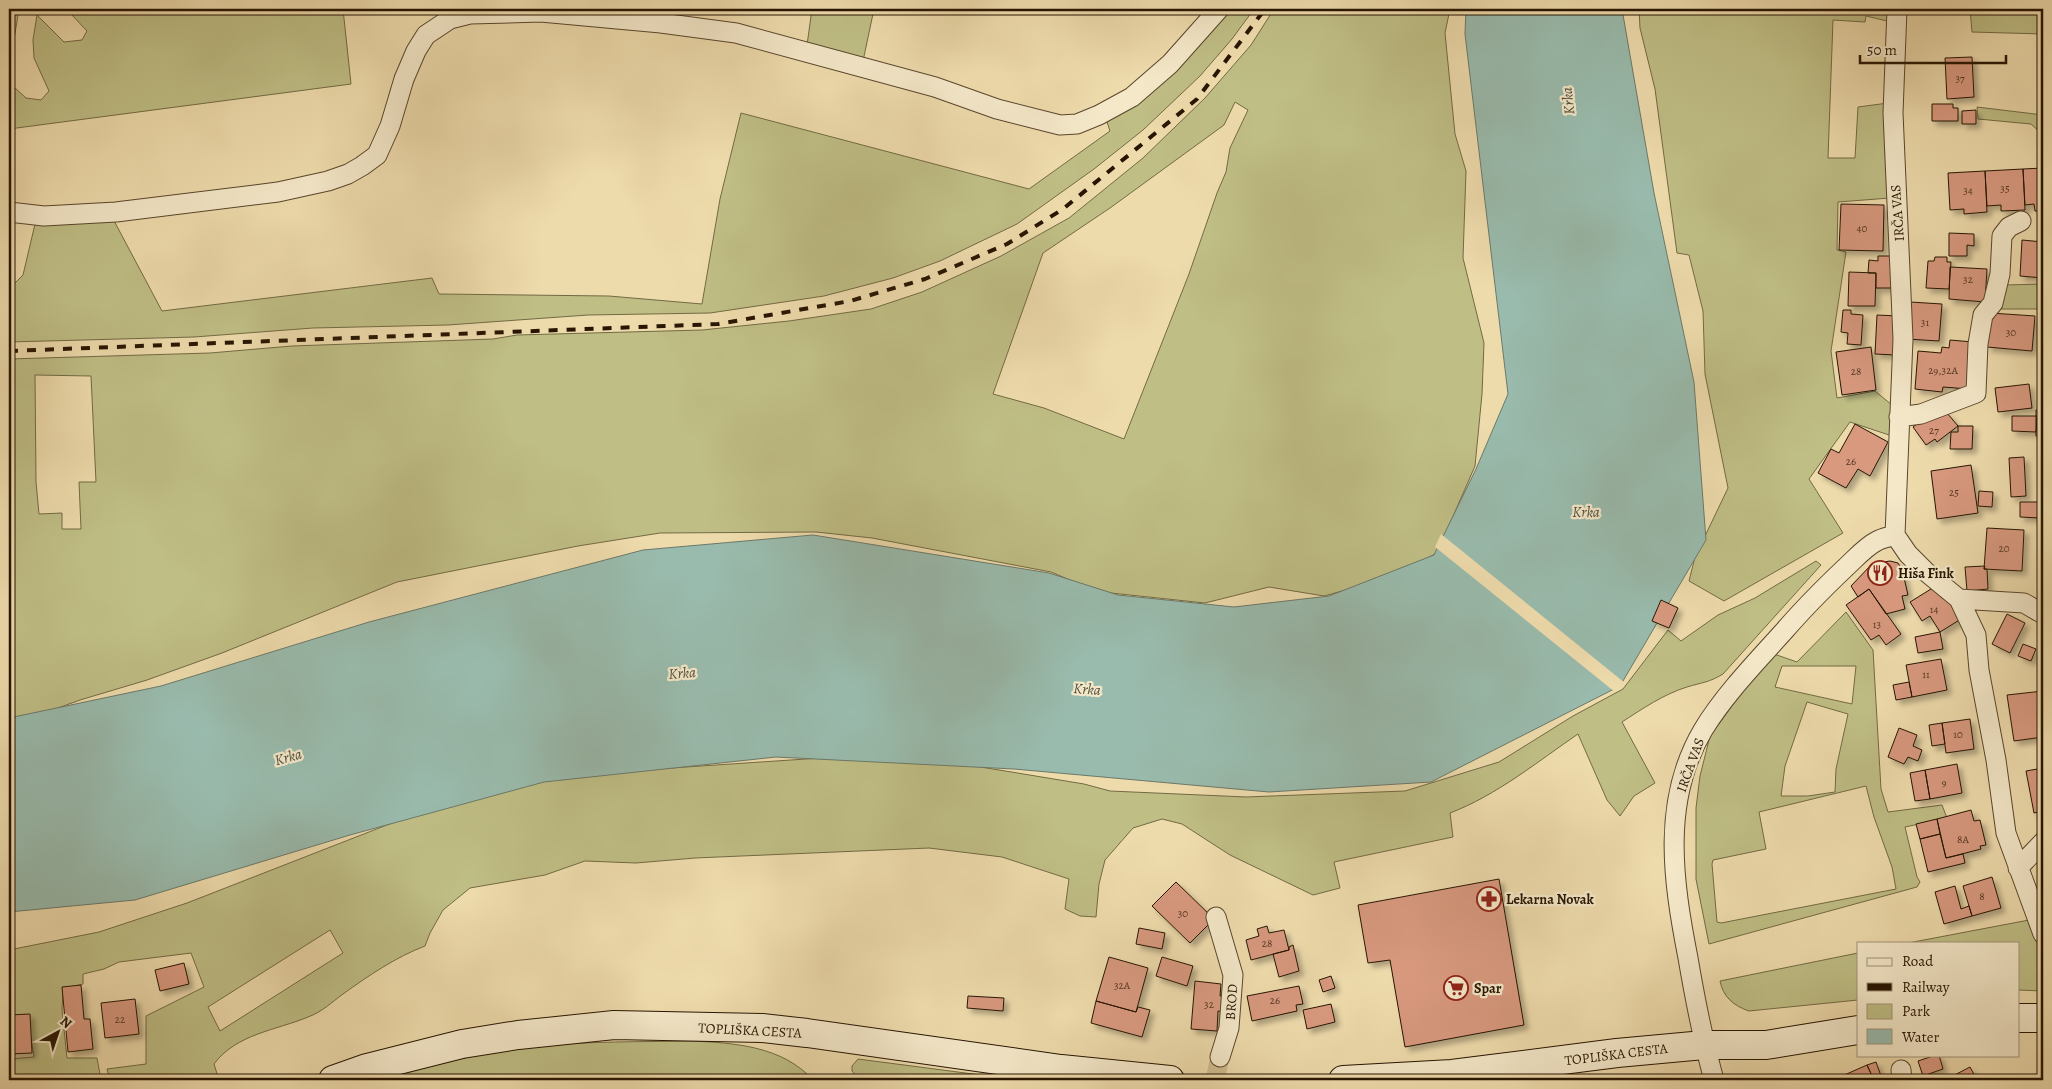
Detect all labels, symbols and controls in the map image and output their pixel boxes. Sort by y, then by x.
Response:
scale bar [1860,32,2006,64]
text: 50 m [1867,40,1897,60]
house number: 37 [1955,71,1965,86]
water label: Krka [1557,86,1579,116]
house number: 35 [2000,181,2010,196]
house number: 34 [1963,183,1973,198]
street label: IRČA VAS [1886,184,1909,242]
house number: 40 [1857,221,1868,236]
house number: 32 [1963,272,1973,287]
house number: 31 [1921,315,1929,330]
house number: 30 [2006,325,2016,340]
house number: 29,32A [1928,363,1958,378]
house number: 28 [1851,364,1861,379]
house number: 27 [1929,423,1939,438]
house number: 26 [1846,454,1856,469]
house number: 25 [1949,485,1959,500]
water label: Krka [1572,502,1600,522]
house number: 20 [1998,541,2010,556]
restaurant icon: Hiša Fink [1867,560,1893,586]
place label: Hiša Fink [1898,564,1954,583]
house number: 14 [1930,602,1938,617]
house number: 13 [1873,617,1881,632]
water label: Krka [668,662,697,684]
house number: 11 [1922,667,1930,682]
water label: Krka [1073,678,1102,700]
house number: 10 [1953,727,1963,742]
street label: IRČA VAS [1672,735,1709,795]
water label: Krka [272,744,304,770]
house number: 9 [1941,775,1947,790]
house number: 8A [1957,832,1969,847]
pharmacy icon: Lekarna Novak [1476,886,1502,912]
house number: 8 [1979,889,1985,904]
place label: Lekarna Novak [1506,890,1594,909]
house number: 30 [1178,906,1188,921]
house number: 28 [1262,936,1272,951]
legend [1857,942,2020,1056]
text: Road [1902,951,1934,971]
supermarket icon: Spar [1443,975,1469,1001]
text: Railway [1902,977,1950,997]
house number: 32A [1114,978,1131,993]
place label: Spar [1474,979,1502,998]
street label: BROD [1221,983,1242,1021]
house number: 26 [1270,993,1280,1008]
house number: 32 [1204,997,1214,1012]
text: Park [1902,1001,1931,1021]
north arrow [32,1006,82,1056]
text: N [56,1012,76,1033]
house number: 22 [115,1012,125,1027]
street label: TOPLIŠKA CESTA [698,1018,803,1043]
text: Water [1901,1027,1939,1047]
street label: TOPLIŠKA CESTA [1563,1039,1669,1070]

